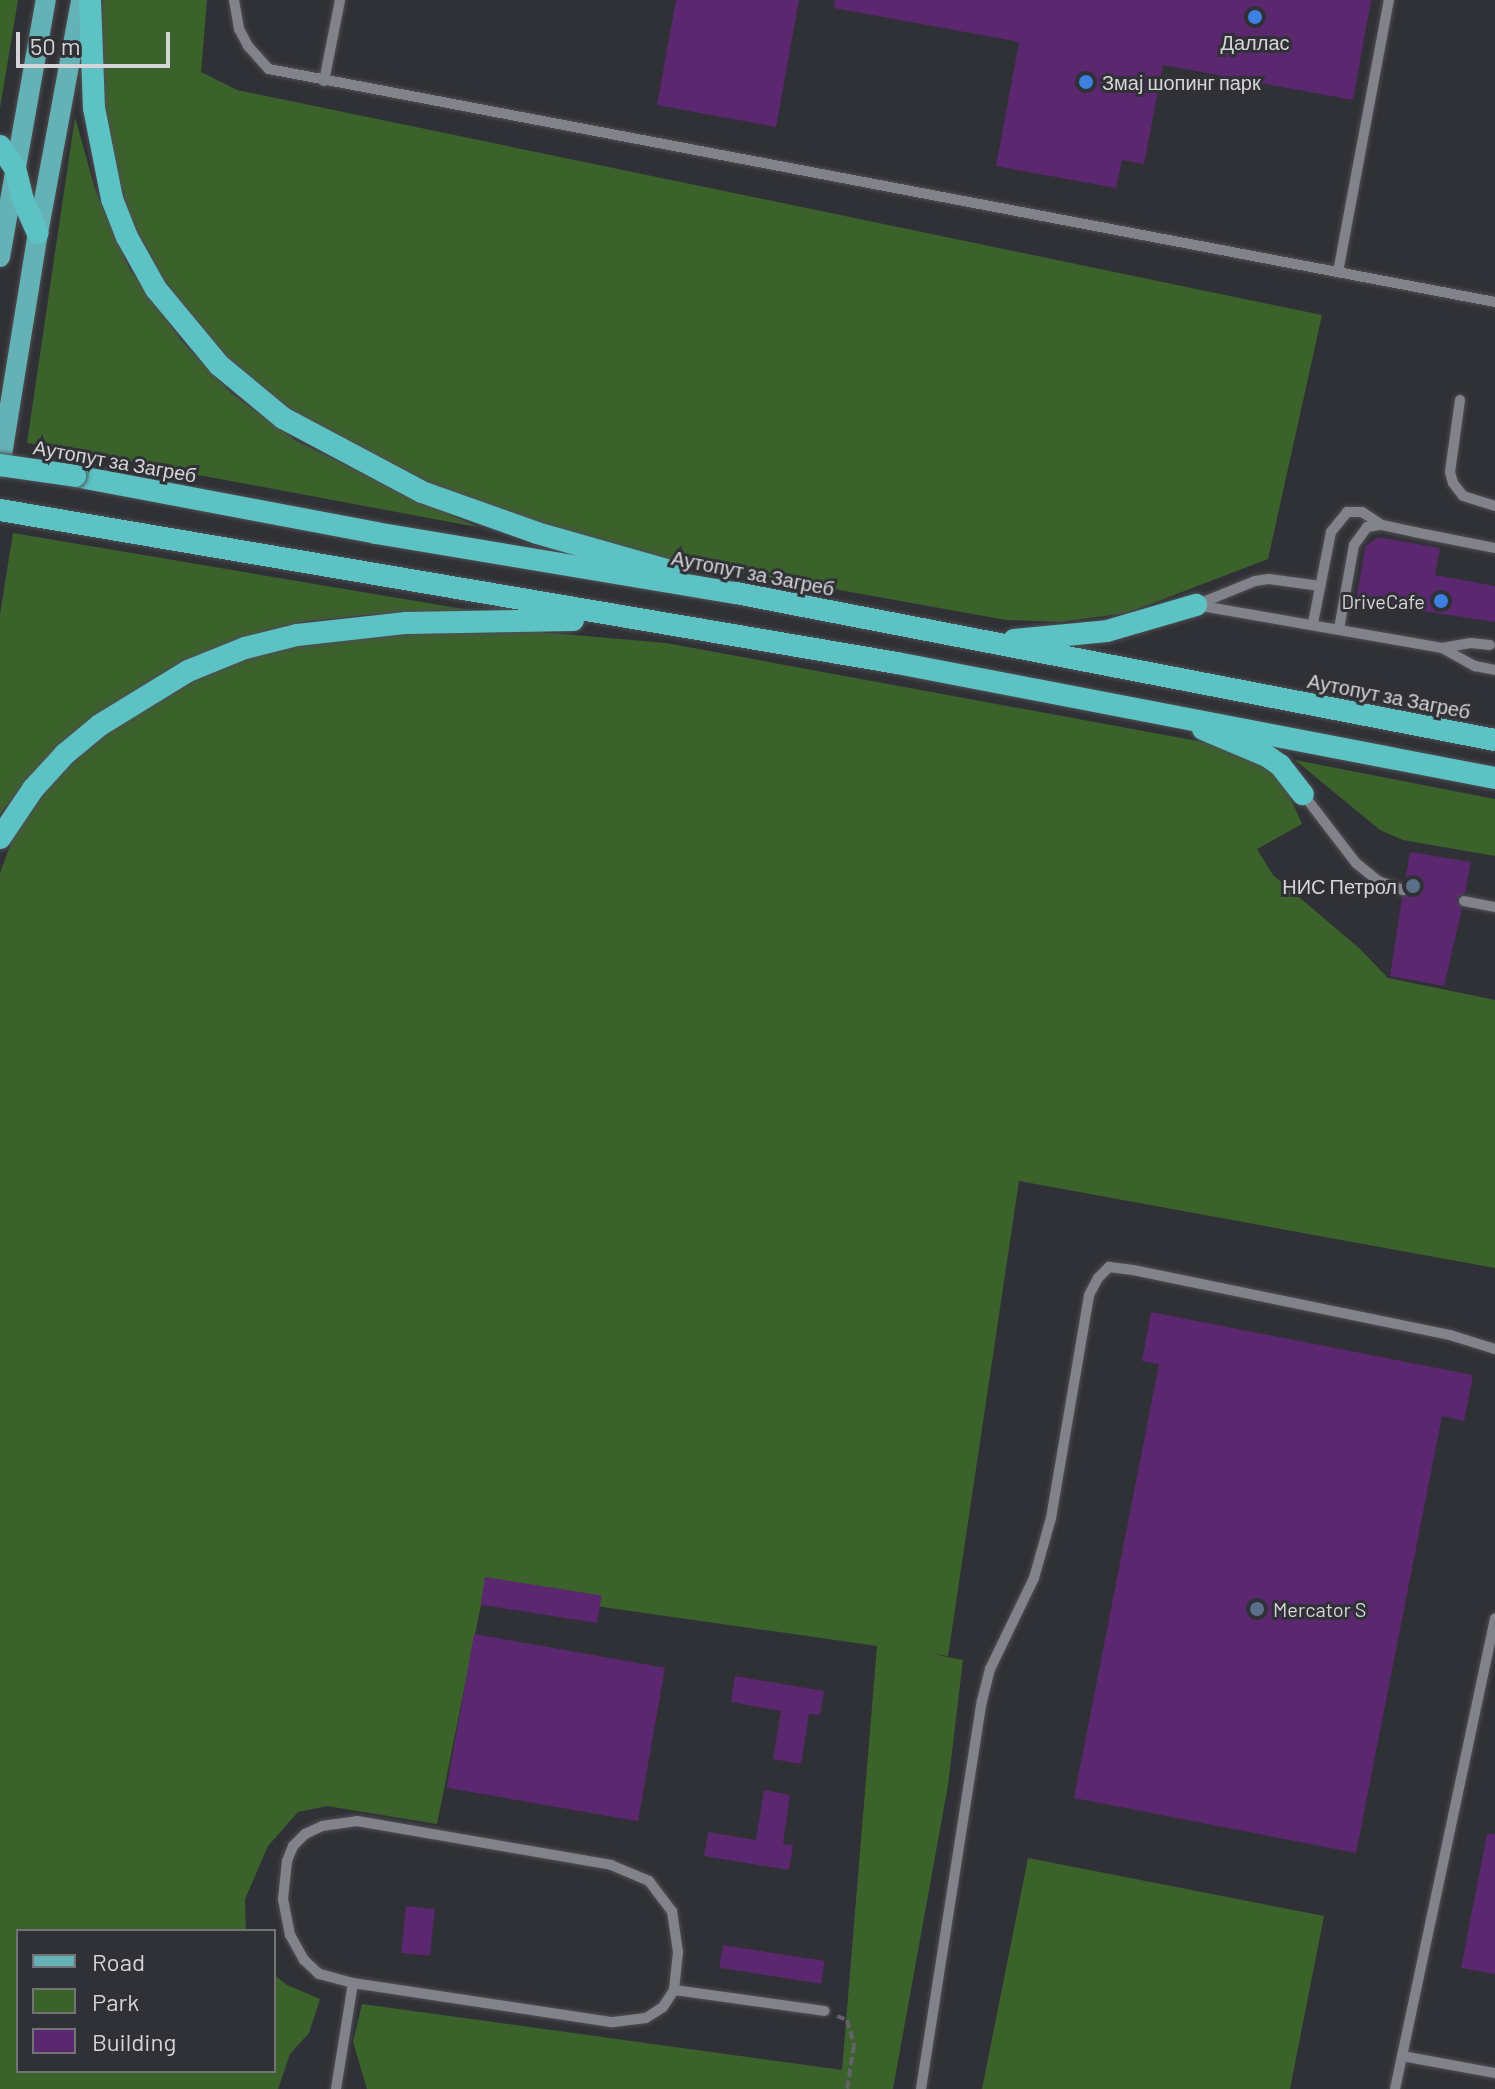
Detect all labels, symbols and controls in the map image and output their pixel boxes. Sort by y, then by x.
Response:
marker: Даллас [1246,8,1264,26]
scale bar [20,16,174,66]
place label: Даллас [1220,30,1290,54]
text: 50 m [30,31,81,60]
place label: Змај шопинг парк [1102,70,1261,94]
marker: Змај шопинг парк [1077,73,1095,91]
street label: Аутопут за Загреб [31,435,199,487]
street label: Аутопут за Загреб [670,545,836,601]
place label: DriveCafe [1341,589,1425,613]
marker: DriveCafe [1432,592,1450,610]
street label: Аутопут за Загреб [1306,668,1472,724]
place label: НИС Петрол [1282,874,1397,898]
marker: НИС Петрол [1404,877,1422,895]
place label: Mercator S [1273,1597,1367,1621]
marker: Mercator S [1248,1600,1266,1618]
legend [16,1929,276,2073]
text: Road [92,1947,145,1976]
text: Park [92,1987,139,2016]
text: Building [92,2027,176,2056]

